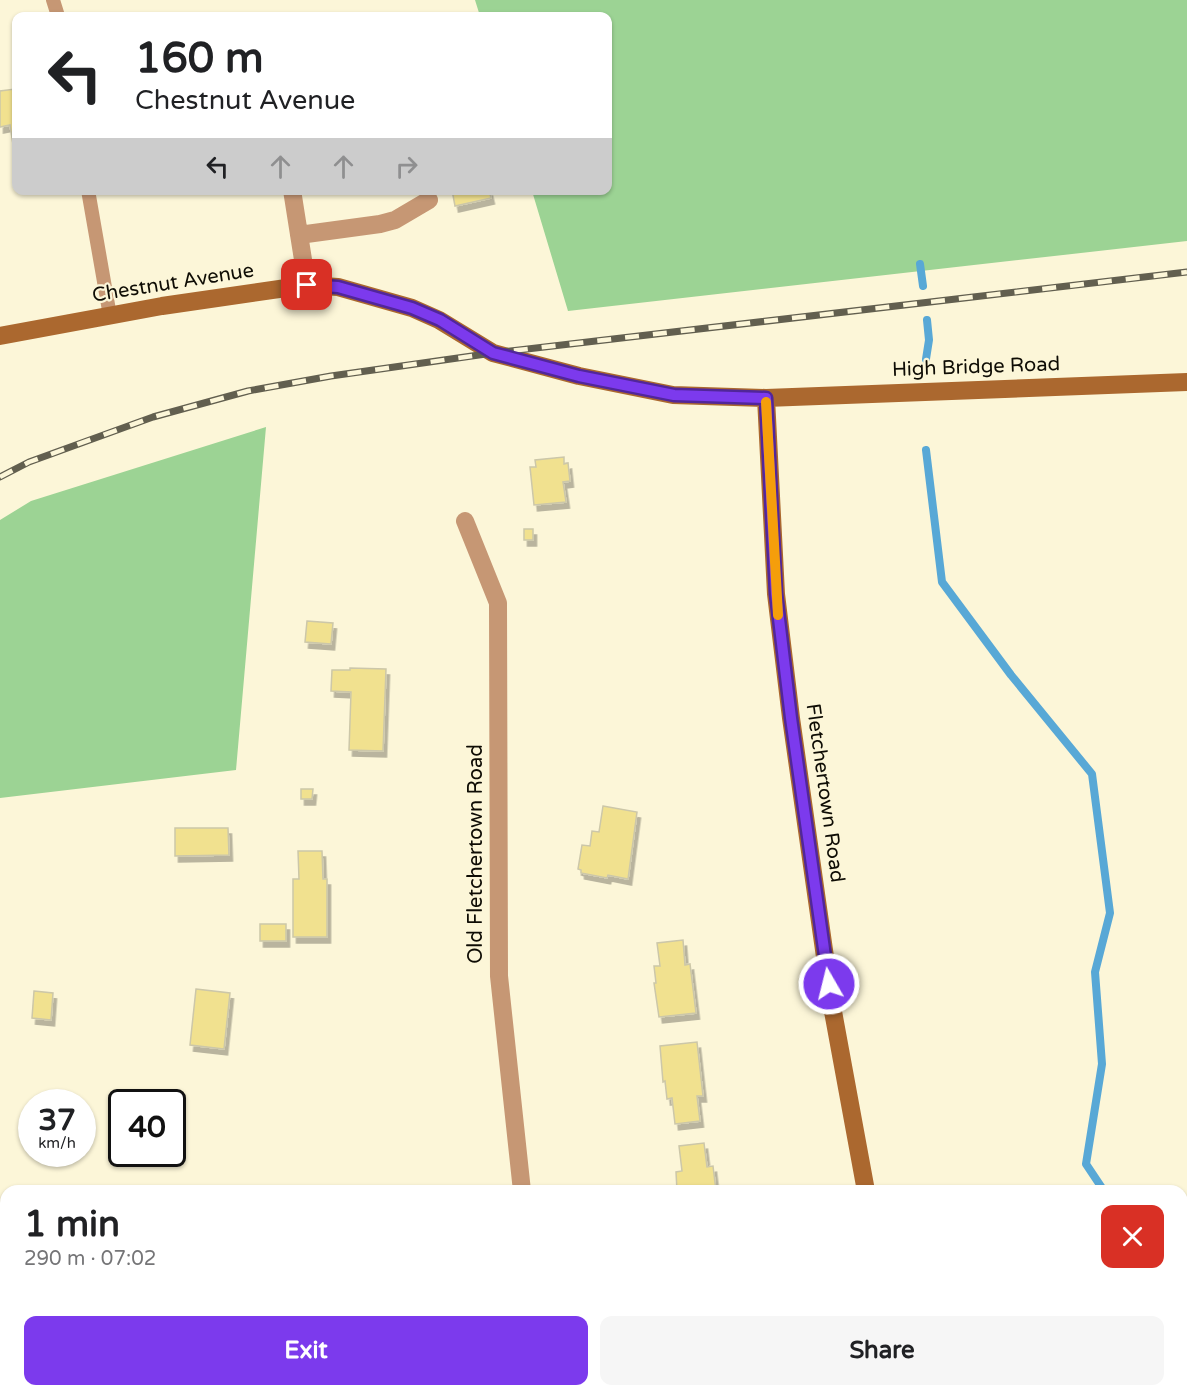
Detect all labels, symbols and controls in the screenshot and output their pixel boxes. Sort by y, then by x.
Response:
text: 160 m [135,33,264,84]
icon: left [36,36,114,114]
text: Chestnut Avenue [135,84,355,117]
icon: left [201,150,234,183]
icon: ahead [264,150,297,183]
icon: ahead [327,150,360,183]
icon: right [390,150,423,183]
street label: Chestnut Avenue [90,258,256,308]
pin [281,259,332,310]
icon: arrive [290,268,323,301]
street label: High Bridge Road [891,352,1061,382]
street label: Fletchertown Road [801,702,849,884]
street label: Old Fletchertown Road [464,744,488,964]
position arrow [797,952,861,1016]
speed limit sign: 40 [108,1089,186,1167]
text: 37 [38,1102,76,1139]
text: km/h [38,1134,76,1152]
text: 1 min [24,1203,120,1246]
button: close [1101,1205,1164,1268]
text: 290 m · 07:02 [24,1247,156,1271]
button: Exit [24,1316,588,1385]
button: Share [600,1316,1164,1385]

